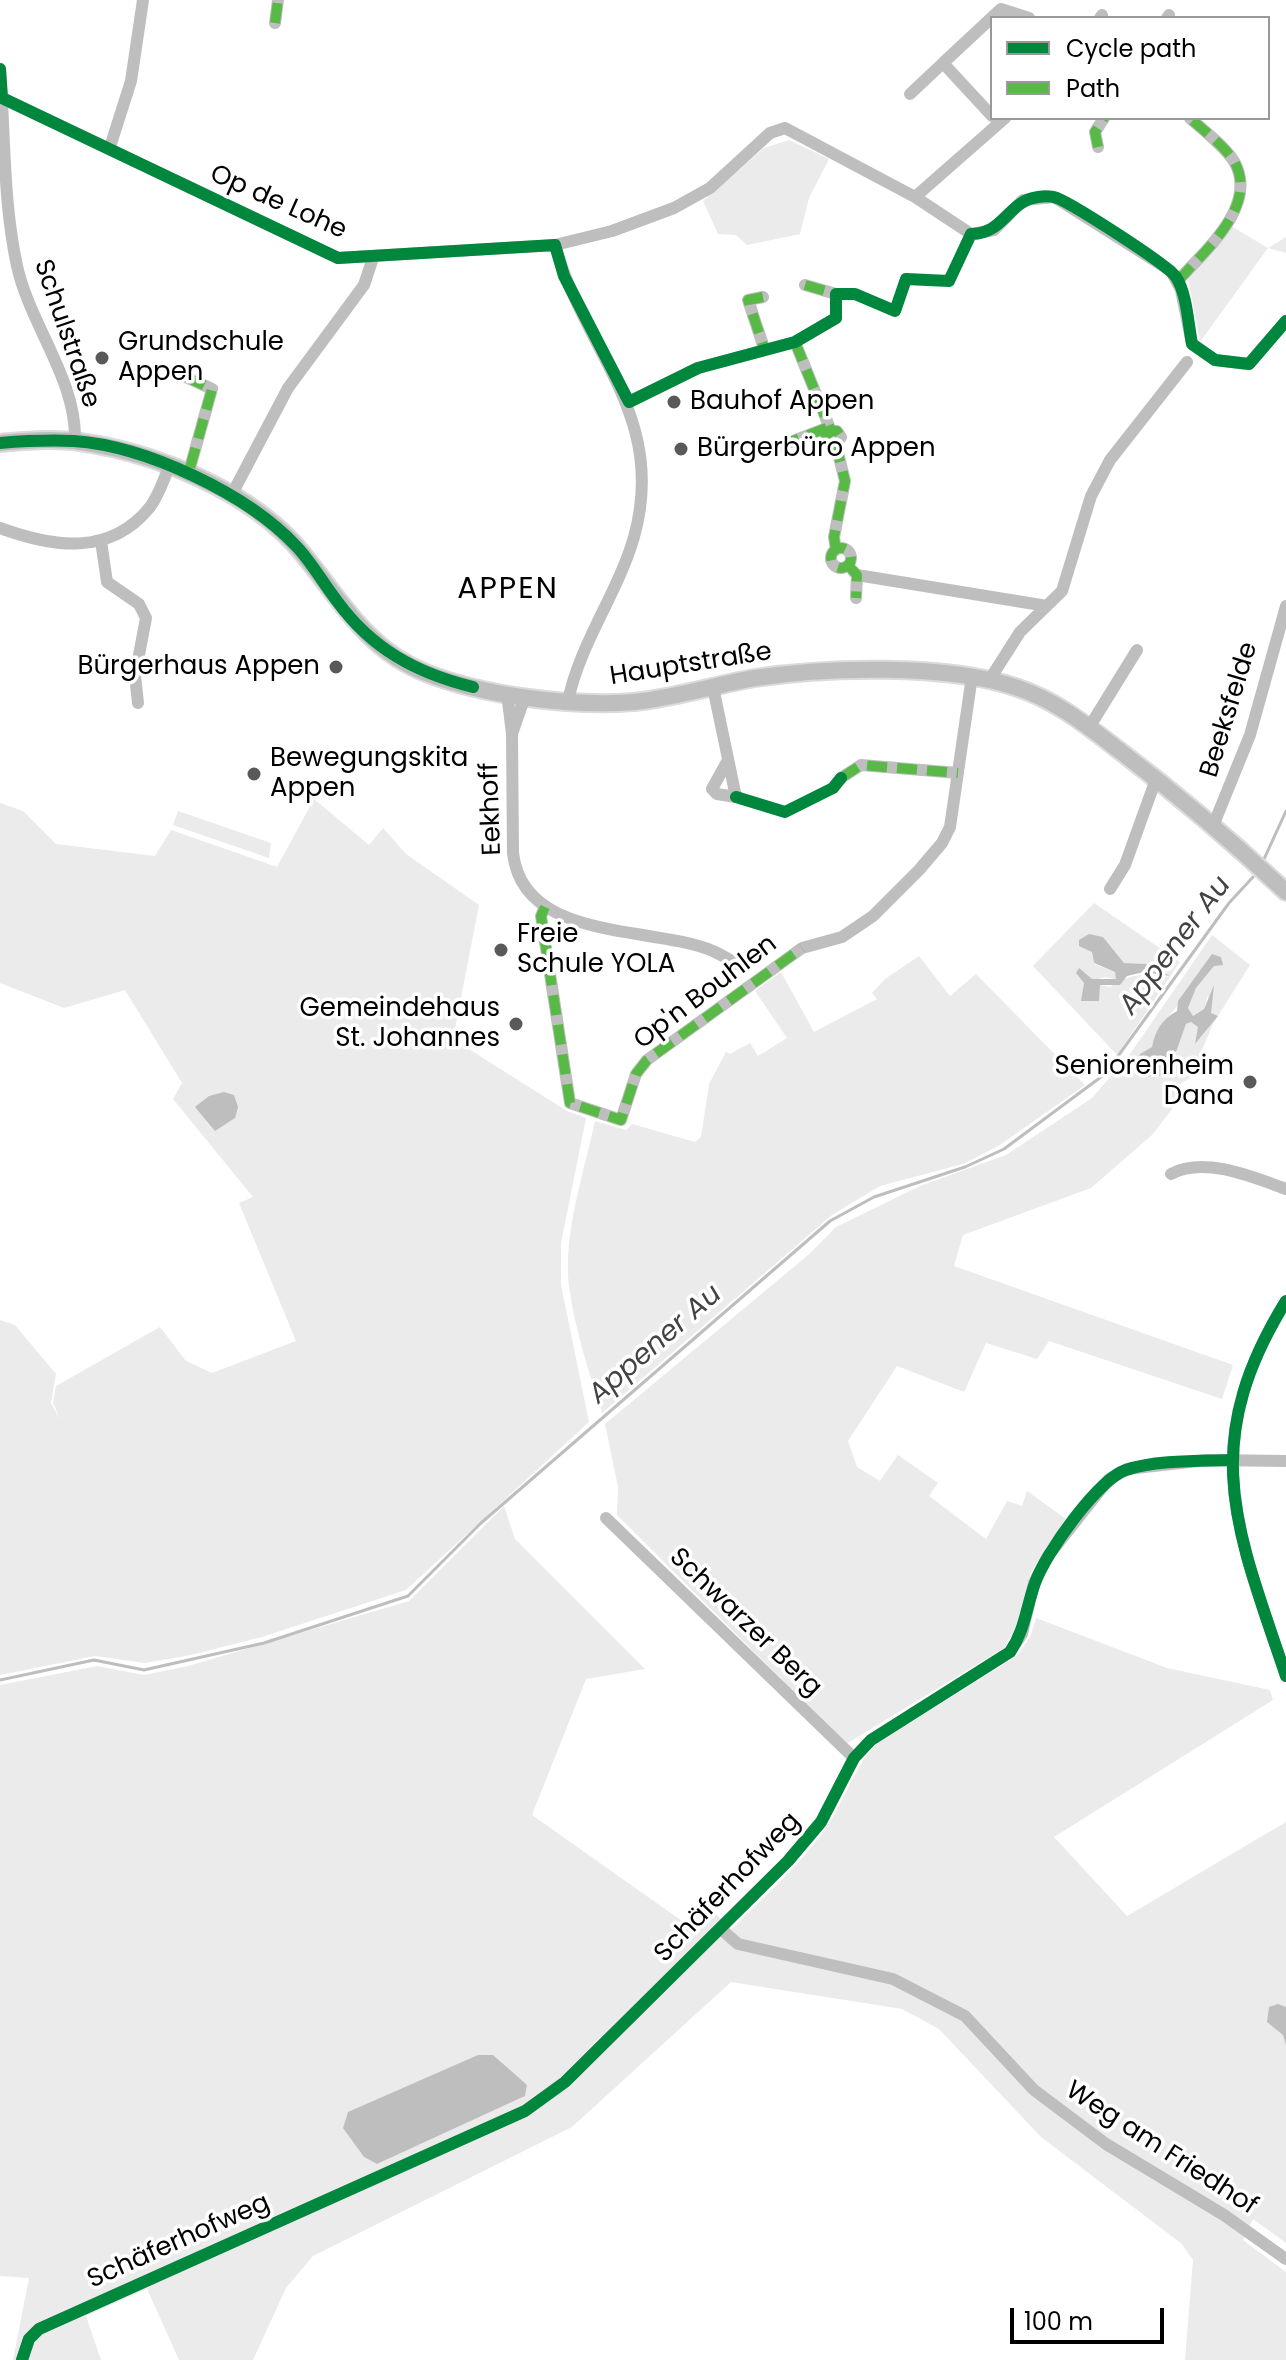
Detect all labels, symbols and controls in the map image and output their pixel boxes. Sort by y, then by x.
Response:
legend [990,16,1270,120]
text: Cycle path [1066,32,1196,65]
text: Path [1066,72,1120,105]
street label: Op de Lohe [205,159,351,247]
street label: Schulstraße [26,256,106,412]
place label: Grundschule Appen [118,327,284,388]
marker: Grundschule Appen [93,349,111,367]
place label: Bauhof Appen [690,386,874,418]
marker: Bauhof Appen [665,393,683,411]
place label: Bürgerbüro Appen [697,433,936,465]
marker: Bürgerbüro Appen [672,440,690,458]
district label: APPEN [457,572,559,608]
street label: Hauptstraße [608,637,774,693]
street label: Beeksfelde [1195,639,1265,781]
place label: Bürgerhaus Appen [78,651,320,683]
marker: Bürgerhaus Appen [327,658,345,676]
place label: Bewegungskita Appen [270,743,468,804]
street label: Eekhoff [475,762,509,856]
marker: Bewegungskita Appen [245,765,263,783]
water label: Appener Au [1113,870,1239,1022]
place label: Freie Schule YOLA [517,919,675,980]
street label: Op'n Bouhlen [628,929,784,1057]
marker: Freie Schule YOLA [492,941,510,959]
place label: Gemeindehaus St. Johannes [300,993,500,1054]
marker: Gemeindehaus St. Johannes [507,1015,525,1033]
place label: Seniorenheim Dana [1055,1051,1234,1112]
marker: Seniorenheim Dana [1241,1073,1259,1091]
water label: Appener Au [583,1278,729,1412]
street label: Schwarzer Berg [662,1542,828,1704]
street label: Schäferhofweg [649,1806,807,1970]
street label: Weg am Friedhof [1059,2075,1263,2223]
street label: Schäferhofweg [83,2188,275,2296]
scale bar [1014,2292,1168,2342]
text: 100 m [1024,2305,1093,2338]

